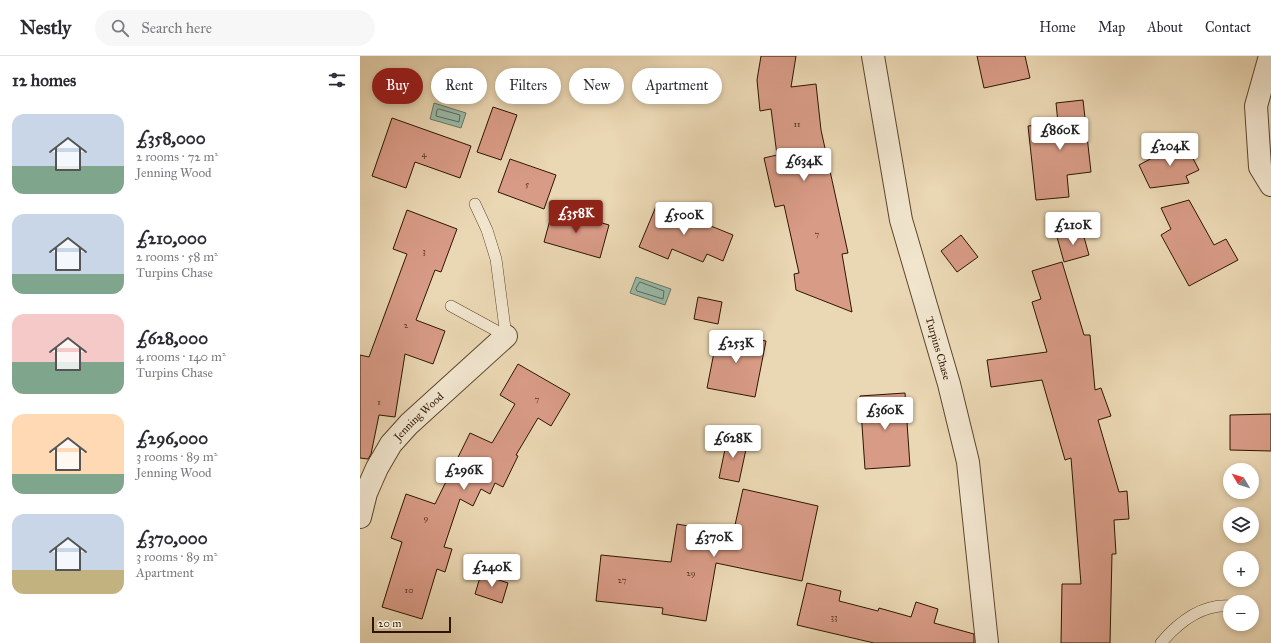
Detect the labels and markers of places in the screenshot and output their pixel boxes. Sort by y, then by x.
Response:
pin: £860K [1032,117,1088,151]
pin: £204K [1142,133,1198,167]
pin: £634K [776,148,832,182]
pin: £358K [548,200,604,234]
pin: £500K [656,202,712,236]
pin: £210K [1045,212,1101,246]
pin: £253K [708,330,764,364]
pin: £360K [857,397,913,431]
pin: £628K [705,425,761,459]
pin: £296K [436,457,492,491]
pin: £370K [686,524,742,558]
pin: £240K [464,554,520,588]

